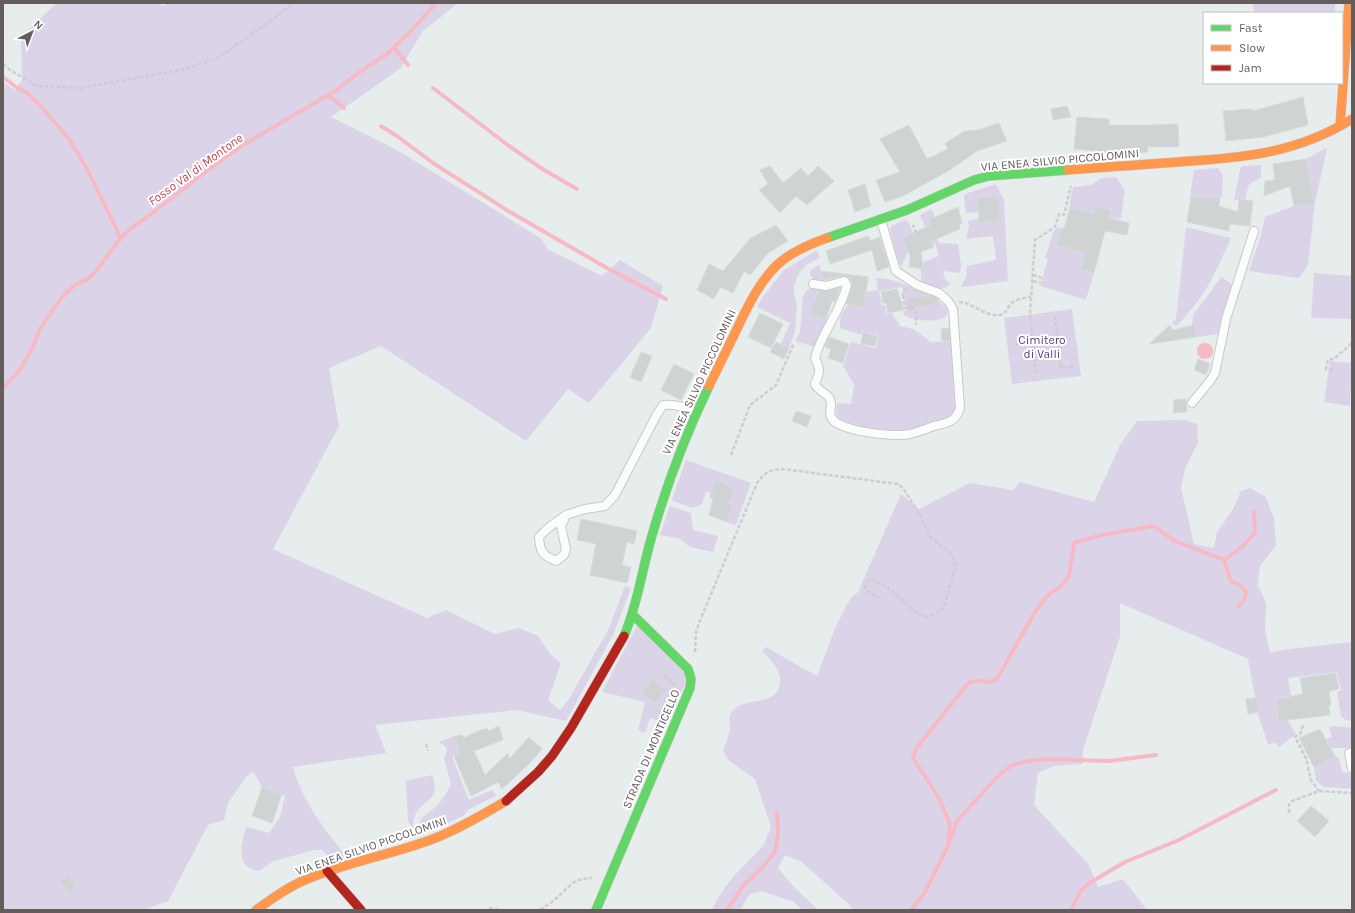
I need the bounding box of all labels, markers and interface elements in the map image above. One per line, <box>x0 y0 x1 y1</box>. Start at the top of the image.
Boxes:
north arrow <box>12 12 52 52</box>
legend <box>1203 12 1343 84</box>
text: N <box>31 17 46 32</box>
text: Fast <box>1239 21 1263 35</box>
text: Slow <box>1239 41 1265 55</box>
text: Jam <box>1239 61 1262 75</box>
water label: Fosso Val di Montone <box>145 130 245 209</box>
street label: VIA ENEA SILVIO PICCOLOMINI <box>980 146 1140 174</box>
street label: VIA ENEA SILVIO PICCOLOMINI <box>659 307 739 457</box>
park label: Cimitero di Valli <box>1018 333 1066 361</box>
street label: STRADA DI MONTICELLO <box>620 687 683 811</box>
street label: VIA ENEA SILVIO PICCOLOMINI <box>294 814 448 878</box>

